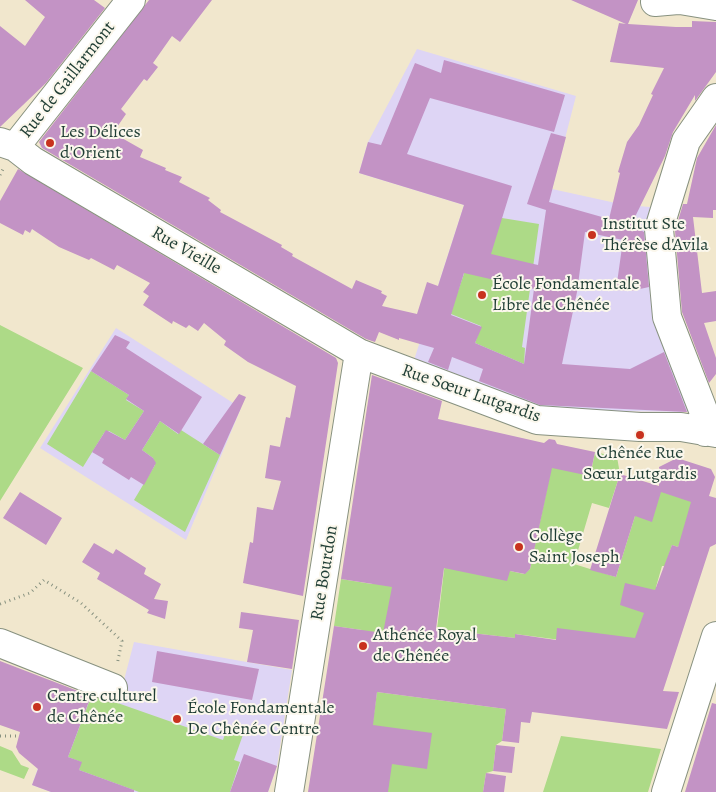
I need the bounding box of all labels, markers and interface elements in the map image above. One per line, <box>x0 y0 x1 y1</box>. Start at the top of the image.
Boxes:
street label: Rue de Gaillarmont <box>16 17 120 143</box>
place label: Les Délices d'Orient <box>60 122 141 164</box>
marker: Les Délices d'Orient <box>44 137 56 149</box>
place label: Institut Ste Thérèse d'Avila <box>602 214 709 256</box>
street label: Rue Vieille <box>147 222 225 280</box>
marker: Institut Ste Thérèse d'Avila <box>586 229 598 241</box>
place label: École Fondamentale Libre de Chênée <box>492 274 640 316</box>
marker: École Fondamentale Libre de Chênée <box>476 289 488 301</box>
street label: Rue Sœur Lutgardis <box>399 360 543 428</box>
marker: Chênée Rue Sœur Lutgardis <box>634 429 646 441</box>
place label: Chênée Rue Sœur Lutgardis <box>583 443 697 486</box>
street label: Rue Bourdon <box>307 524 343 622</box>
place label: Collège Saint Joseph <box>529 526 620 568</box>
marker: Collège Saint Joseph <box>513 541 525 553</box>
place label: Athénée Royal de Chênée <box>373 625 476 668</box>
marker: Athénée Royal de Chênée <box>357 640 369 652</box>
place label: Centre culturel de Chênée <box>47 686 157 729</box>
place label: École Fondamentale De Chênée Centre <box>187 698 335 741</box>
marker: Centre culturel de Chênée <box>31 701 43 713</box>
marker: École Fondamentale De Chênée Centre <box>171 713 183 725</box>

